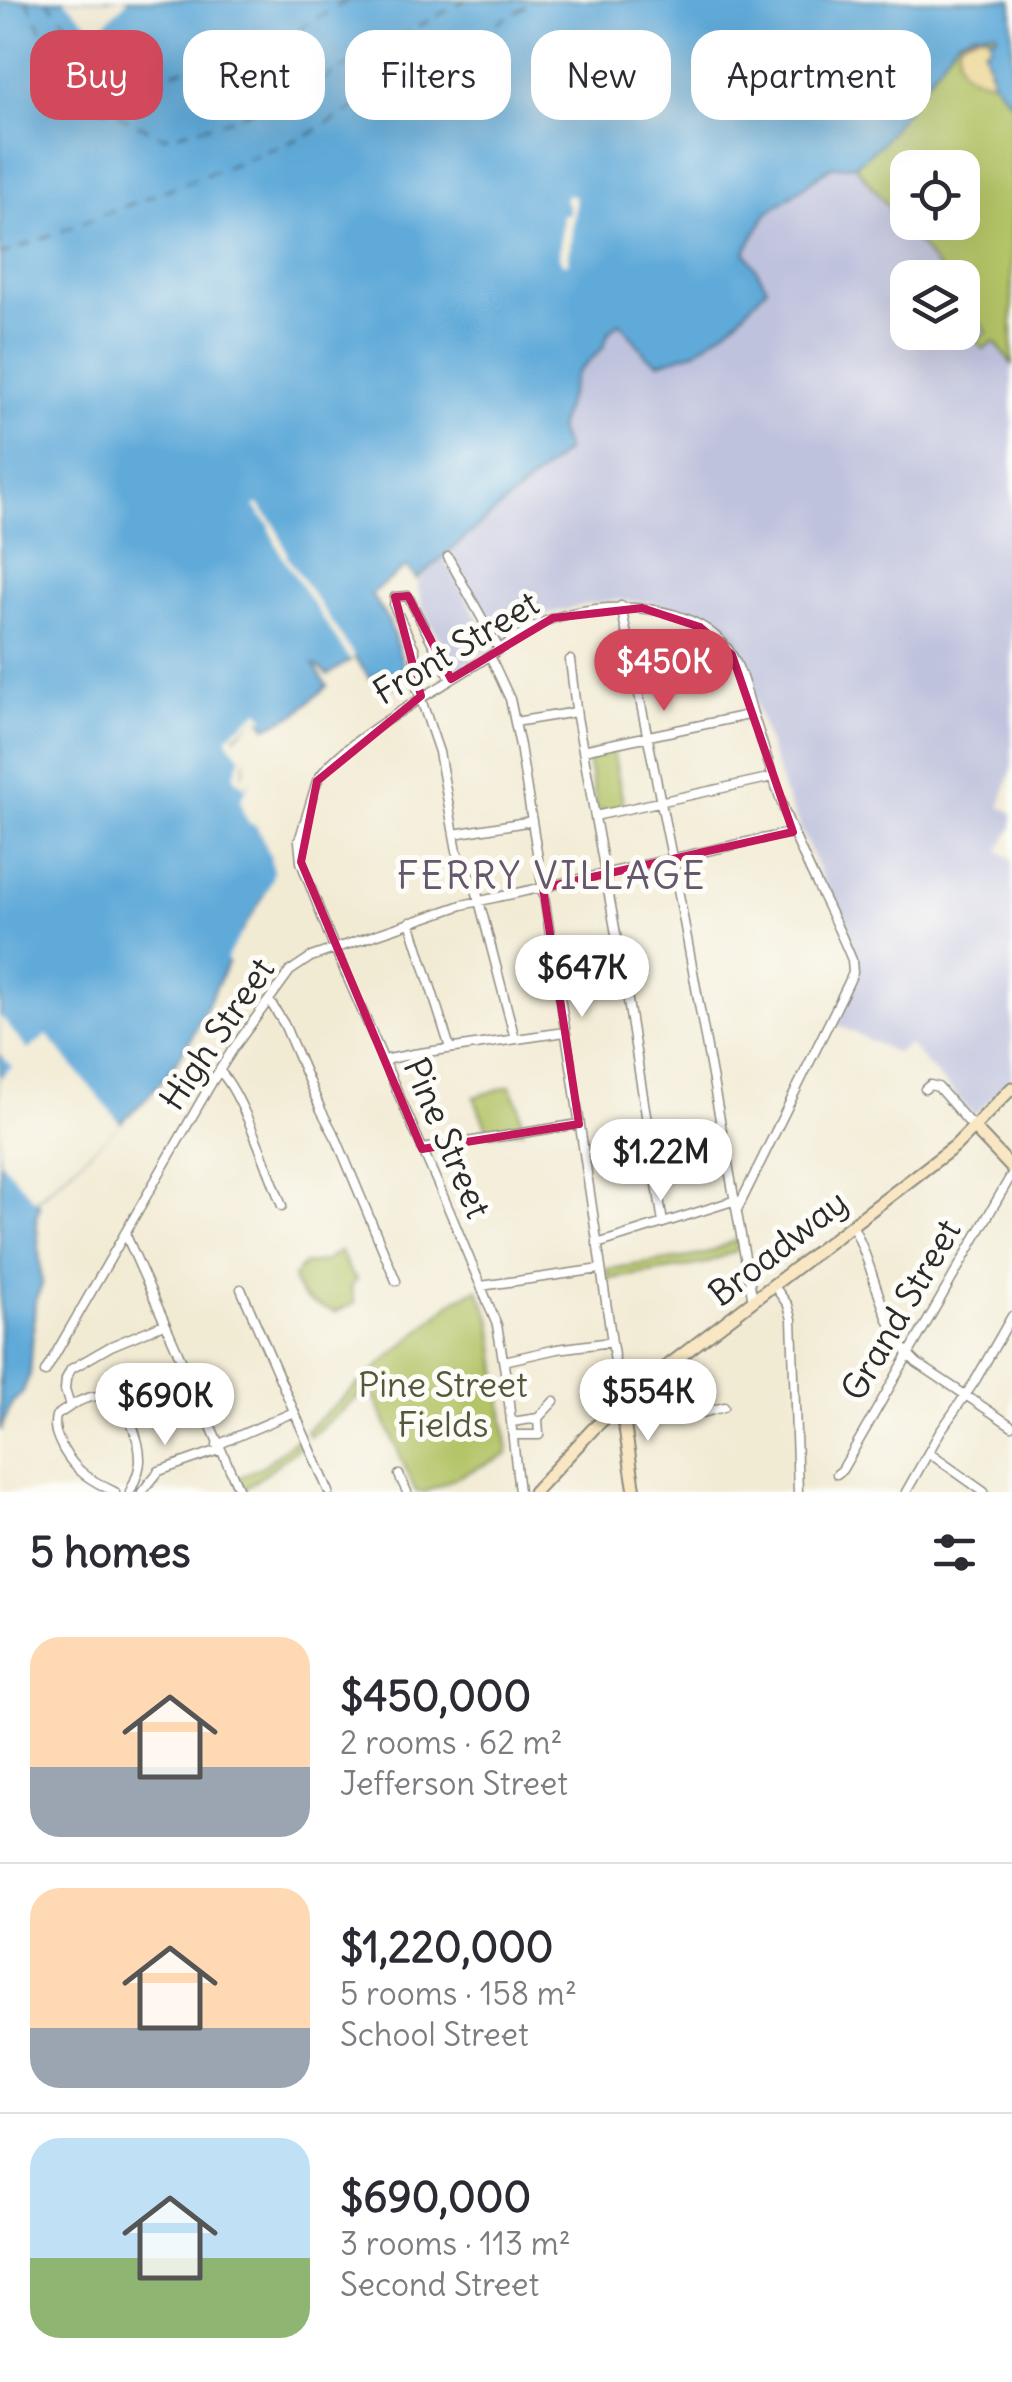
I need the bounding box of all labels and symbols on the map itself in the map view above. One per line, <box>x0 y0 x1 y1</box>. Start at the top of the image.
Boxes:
street label: Front Street <box>365 580 546 714</box>
pin: $450K <box>594 629 734 714</box>
district label: FERRY VILLAGE <box>397 852 707 899</box>
pin: $647K <box>512 935 652 1020</box>
street label: High Street <box>149 949 283 1118</box>
street label: Pine Street <box>395 1051 501 1225</box>
pin: $1.22M <box>580 1119 742 1204</box>
street label: Broadway <box>699 1179 856 1315</box>
street label: Grand Street <box>831 1211 970 1408</box>
pin: $554K <box>578 1359 718 1444</box>
park label: Pine Street Fields <box>358 1362 528 1446</box>
pin: $690K <box>95 1363 235 1448</box>

